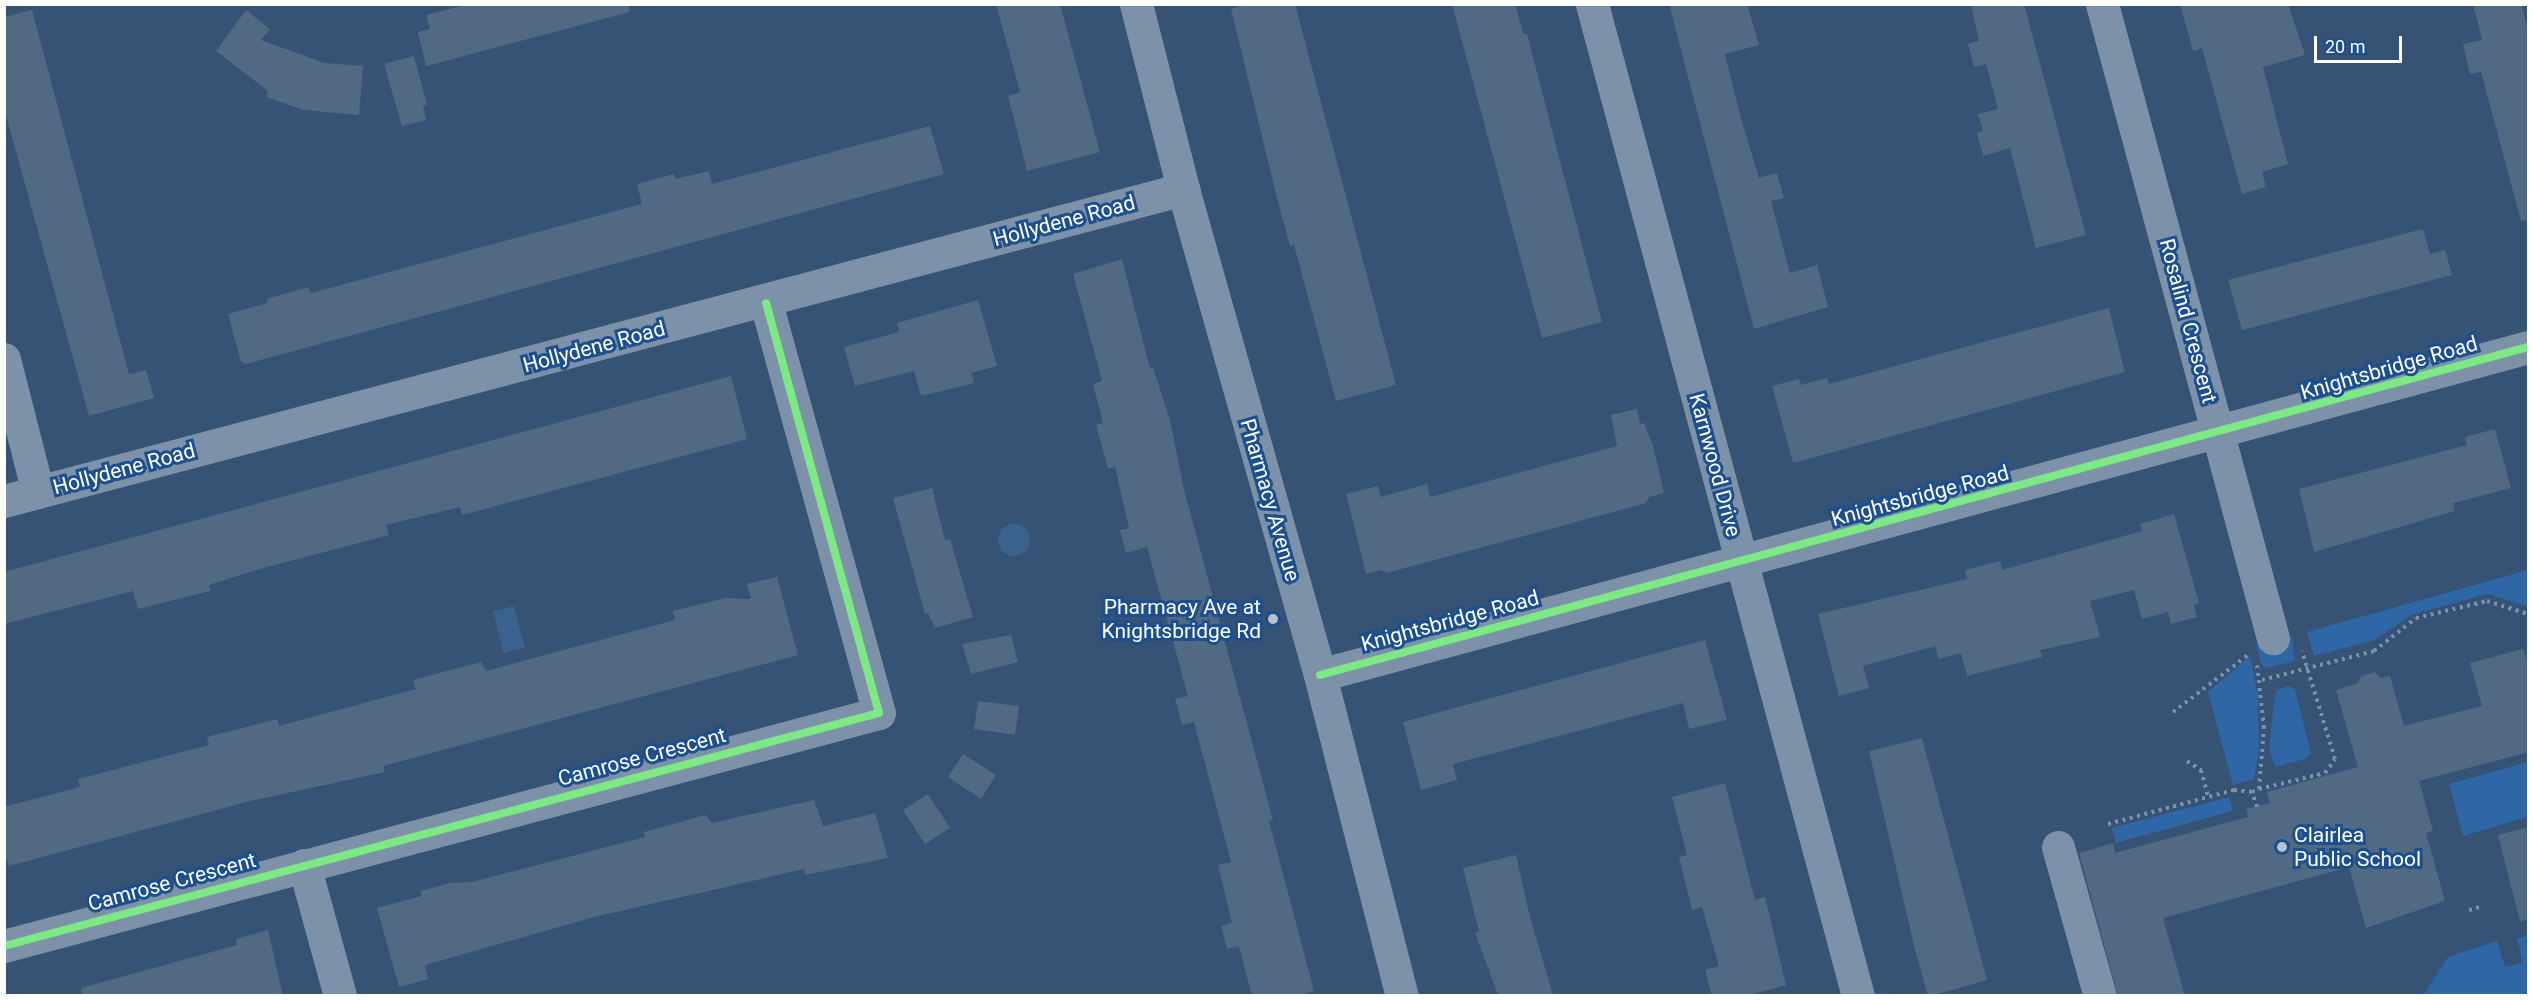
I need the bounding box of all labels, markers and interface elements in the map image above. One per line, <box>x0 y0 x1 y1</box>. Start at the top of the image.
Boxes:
scale bar <box>2317 24 2406 62</box>
text: 20 m <box>2325 36 2365 57</box>
street label: Hollydene Road <box>990 190 1138 252</box>
street label: Rosalind Crescent <box>2154 236 2222 406</box>
street label: Hollydene Road <box>520 316 668 378</box>
street label: Knightsbridge Road <box>2298 331 2480 405</box>
street label: Karnwood Drive <box>1684 391 1746 539</box>
street label: Pharmacy Avenue <box>1235 416 1305 584</box>
street label: Hollydene Road <box>50 438 198 500</box>
street label: Knightsbridge Road <box>1828 460 2012 532</box>
street label: Knightsbridge Road <box>1358 585 1542 657</box>
place label: Pharmacy Ave at Knightsbridge Rd <box>1102 594 1261 644</box>
marker: Pharmacy Ave at Knightsbridge Rd <box>1266 612 1280 626</box>
street label: Camrose Crescent <box>555 722 729 792</box>
place label: Clairlea Public School <box>2294 822 2421 872</box>
marker: Clairlea Public School <box>2275 840 2289 854</box>
street label: Camrose Crescent <box>85 847 259 917</box>

